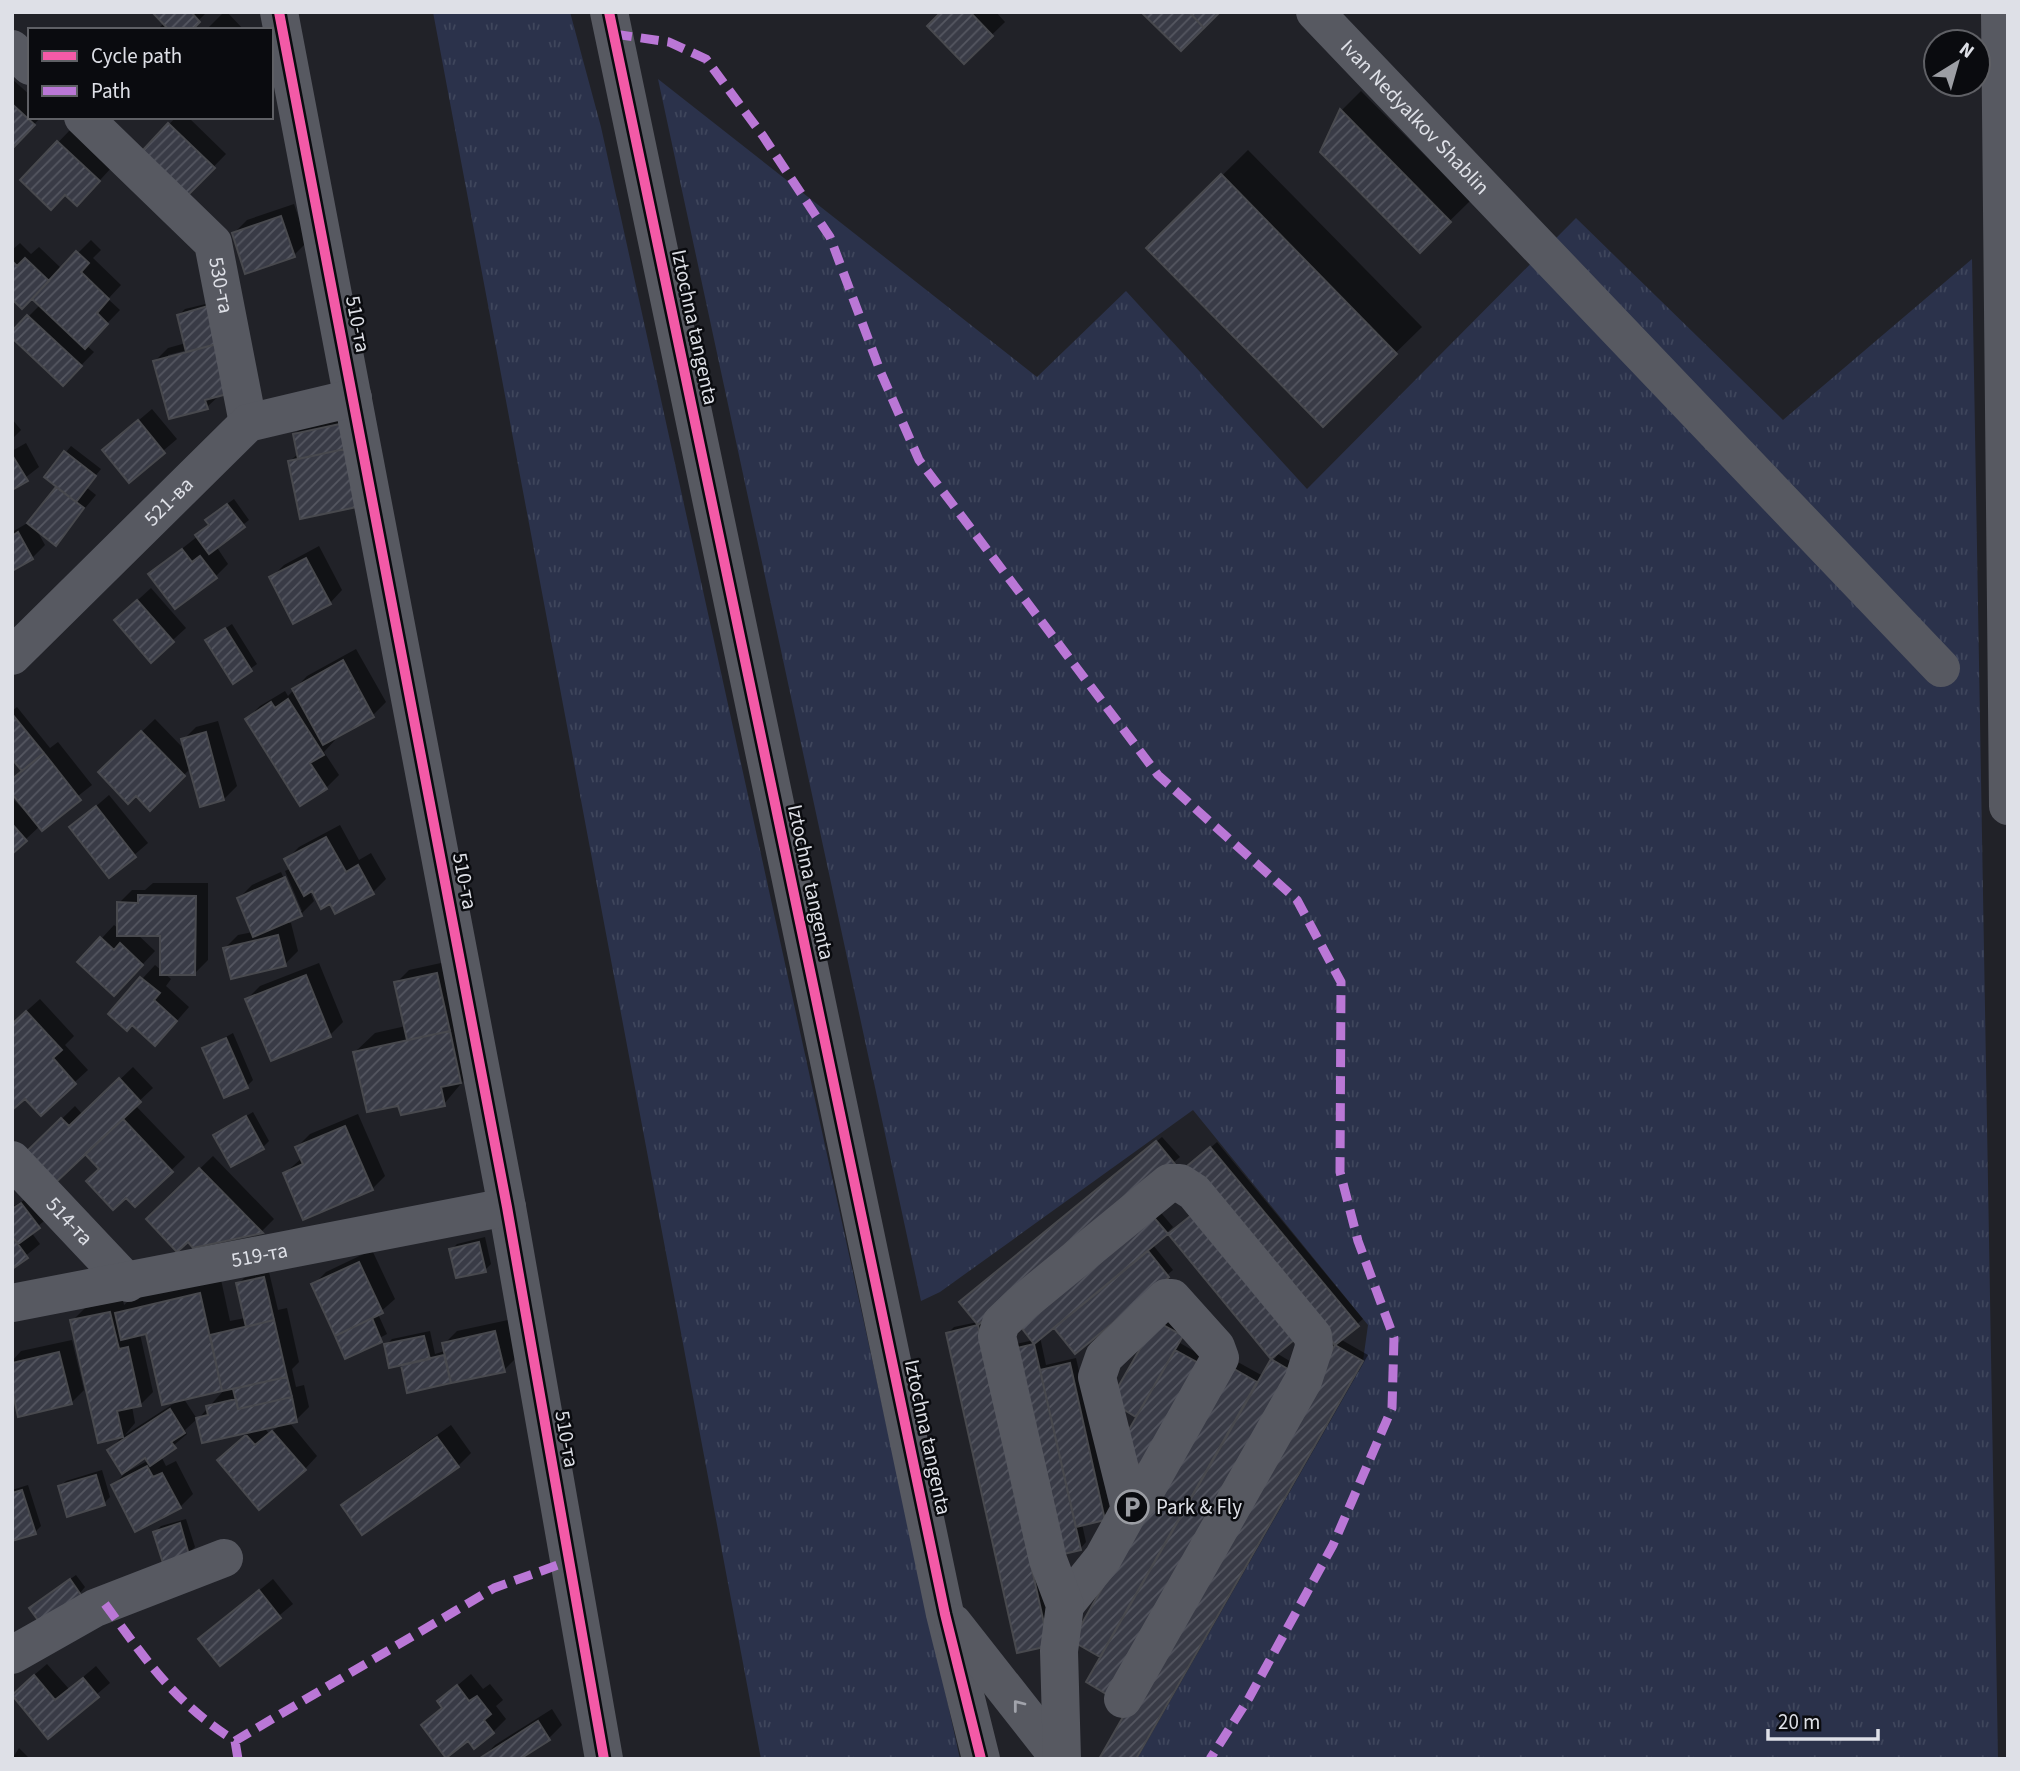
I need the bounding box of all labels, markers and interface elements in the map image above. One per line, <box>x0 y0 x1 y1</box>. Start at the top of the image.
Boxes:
legend <box>28 28 273 119</box>
north arrow <box>1922 28 1992 98</box>
street label: Ivan Nedyalkov Shablin <box>1334 33 1497 201</box>
text: N <box>1953 36 1980 65</box>
text: Cycle path <box>91 41 182 71</box>
text: Path <box>91 76 131 106</box>
street label: Iztochna tangenta <box>664 247 726 407</box>
street label: 530-та <box>201 254 241 316</box>
street label: 510-та <box>338 293 378 355</box>
street label: 521-ва <box>137 470 200 533</box>
street label: Iztochna tangenta <box>780 802 842 962</box>
street label: 510-та <box>445 850 485 912</box>
street label: 514-та <box>39 1190 100 1252</box>
street label: 519-та <box>229 1235 290 1275</box>
street label: Iztochna tangenta <box>897 1357 959 1517</box>
street label: 510-та <box>547 1408 587 1470</box>
parking icon: Park & Fly <box>1113 1488 1151 1526</box>
place label: Park & Fly <box>1156 1492 1242 1522</box>
scale bar <box>1768 1698 1878 1742</box>
one-way arrow <box>1013 1701 1026 1713</box>
text: 20 m <box>1778 1707 1820 1737</box>

